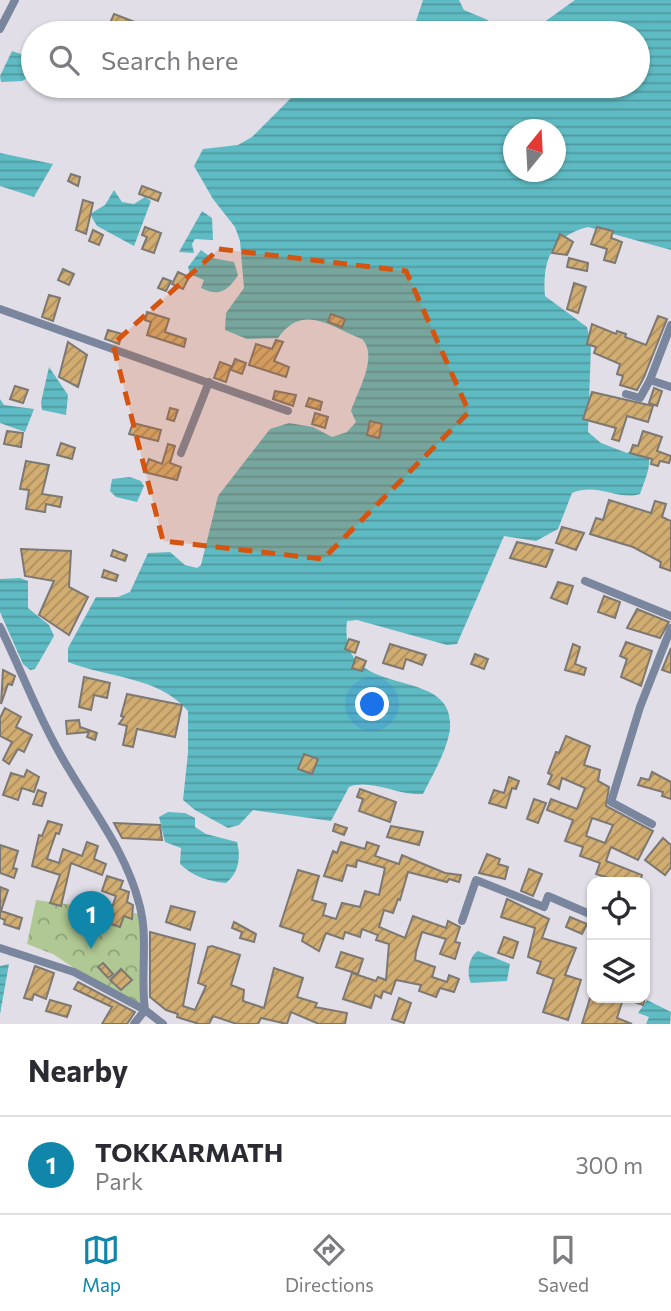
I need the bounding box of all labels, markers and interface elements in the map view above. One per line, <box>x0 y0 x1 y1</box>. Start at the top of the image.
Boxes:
search box <box>21 21 650 98</box>
icon: search <box>45 41 83 79</box>
text: Search here <box>101 44 239 75</box>
north arrow <box>503 119 566 182</box>
your location <box>355 687 389 721</box>
map controls <box>587 877 650 1003</box>
button: locate <box>587 877 650 940</box>
pin: 1 <box>68 891 114 949</box>
button: layers <box>587 940 650 1003</box>
text: Nearby <box>28 1051 128 1088</box>
text: TOKKARMATH <box>95 1136 283 1167</box>
text: 1 <box>46 1151 56 1179</box>
text: 300 m <box>575 1151 643 1179</box>
text: Park <box>95 1167 143 1195</box>
tab: Map <box>82 1231 121 1296</box>
tab: Directions <box>285 1231 374 1296</box>
tab: Saved <box>538 1231 589 1296</box>

